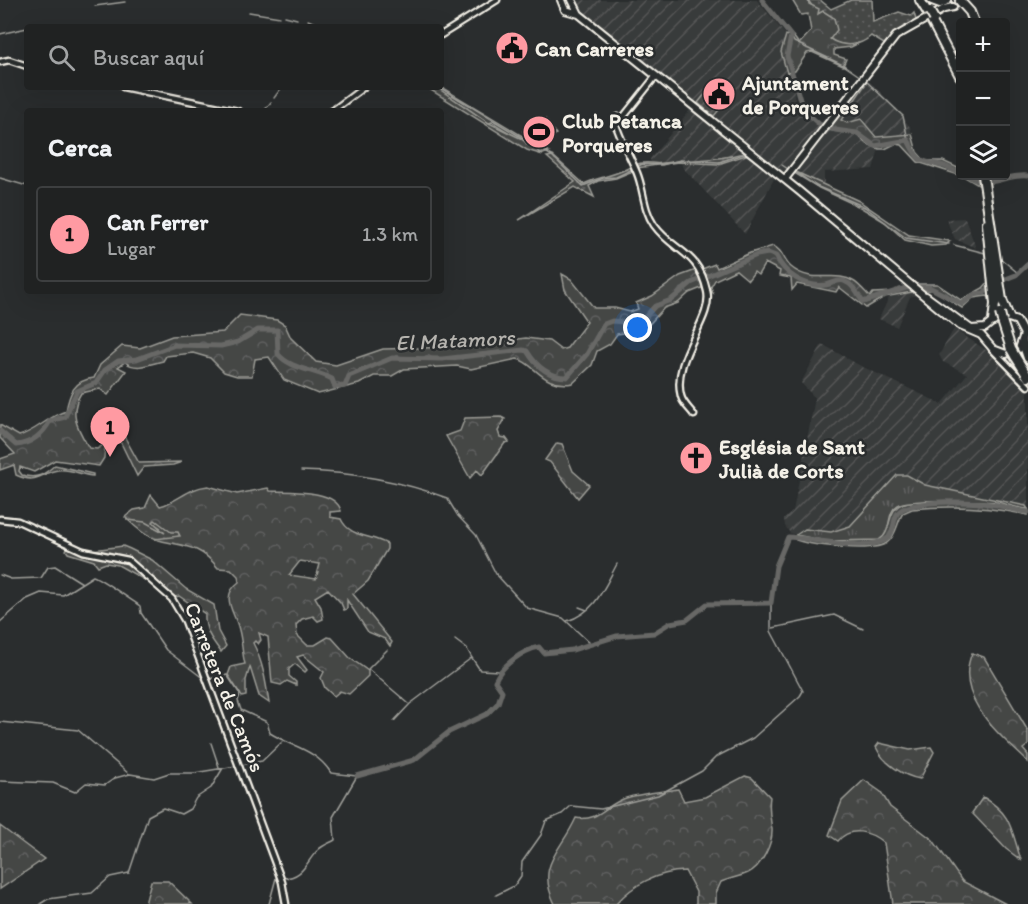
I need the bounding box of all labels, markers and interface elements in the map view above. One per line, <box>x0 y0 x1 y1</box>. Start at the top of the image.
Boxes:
map controls <box>956 18 1010 180</box>
button: + <box>956 18 1010 72</box>
search box <box>24 24 444 90</box>
public building icon: Can Carreres <box>494 30 530 66</box>
place label: Can Carreres <box>535 36 654 61</box>
icon: search <box>45 41 78 74</box>
text: Buscar aquí <box>93 44 204 71</box>
place label: Ajuntament de Porqueres <box>741 70 859 120</box>
button: − <box>956 72 1010 126</box>
public building icon: Ajuntament de Porqueres <box>701 76 737 112</box>
place label: Club Petanca Porqueres <box>562 108 683 158</box>
sports icon: Club Petanca Porqueres <box>521 114 557 150</box>
button: layers <box>956 126 1010 180</box>
text: Cerca <box>48 131 112 163</box>
text: Can Ferrer <box>107 209 208 236</box>
text: 1 <box>65 222 74 246</box>
text: 1.3 km <box>362 222 418 246</box>
text: Lugar <box>107 236 156 260</box>
your location <box>623 313 652 342</box>
water label: El Matamors <box>395 323 517 357</box>
pin: 1 <box>90 408 130 457</box>
place label: Església de Sant Julià de Corts <box>718 434 865 483</box>
church icon: Església de Sant Julià de Corts <box>678 440 714 476</box>
street label: Carretera de Camós <box>180 598 270 776</box>

